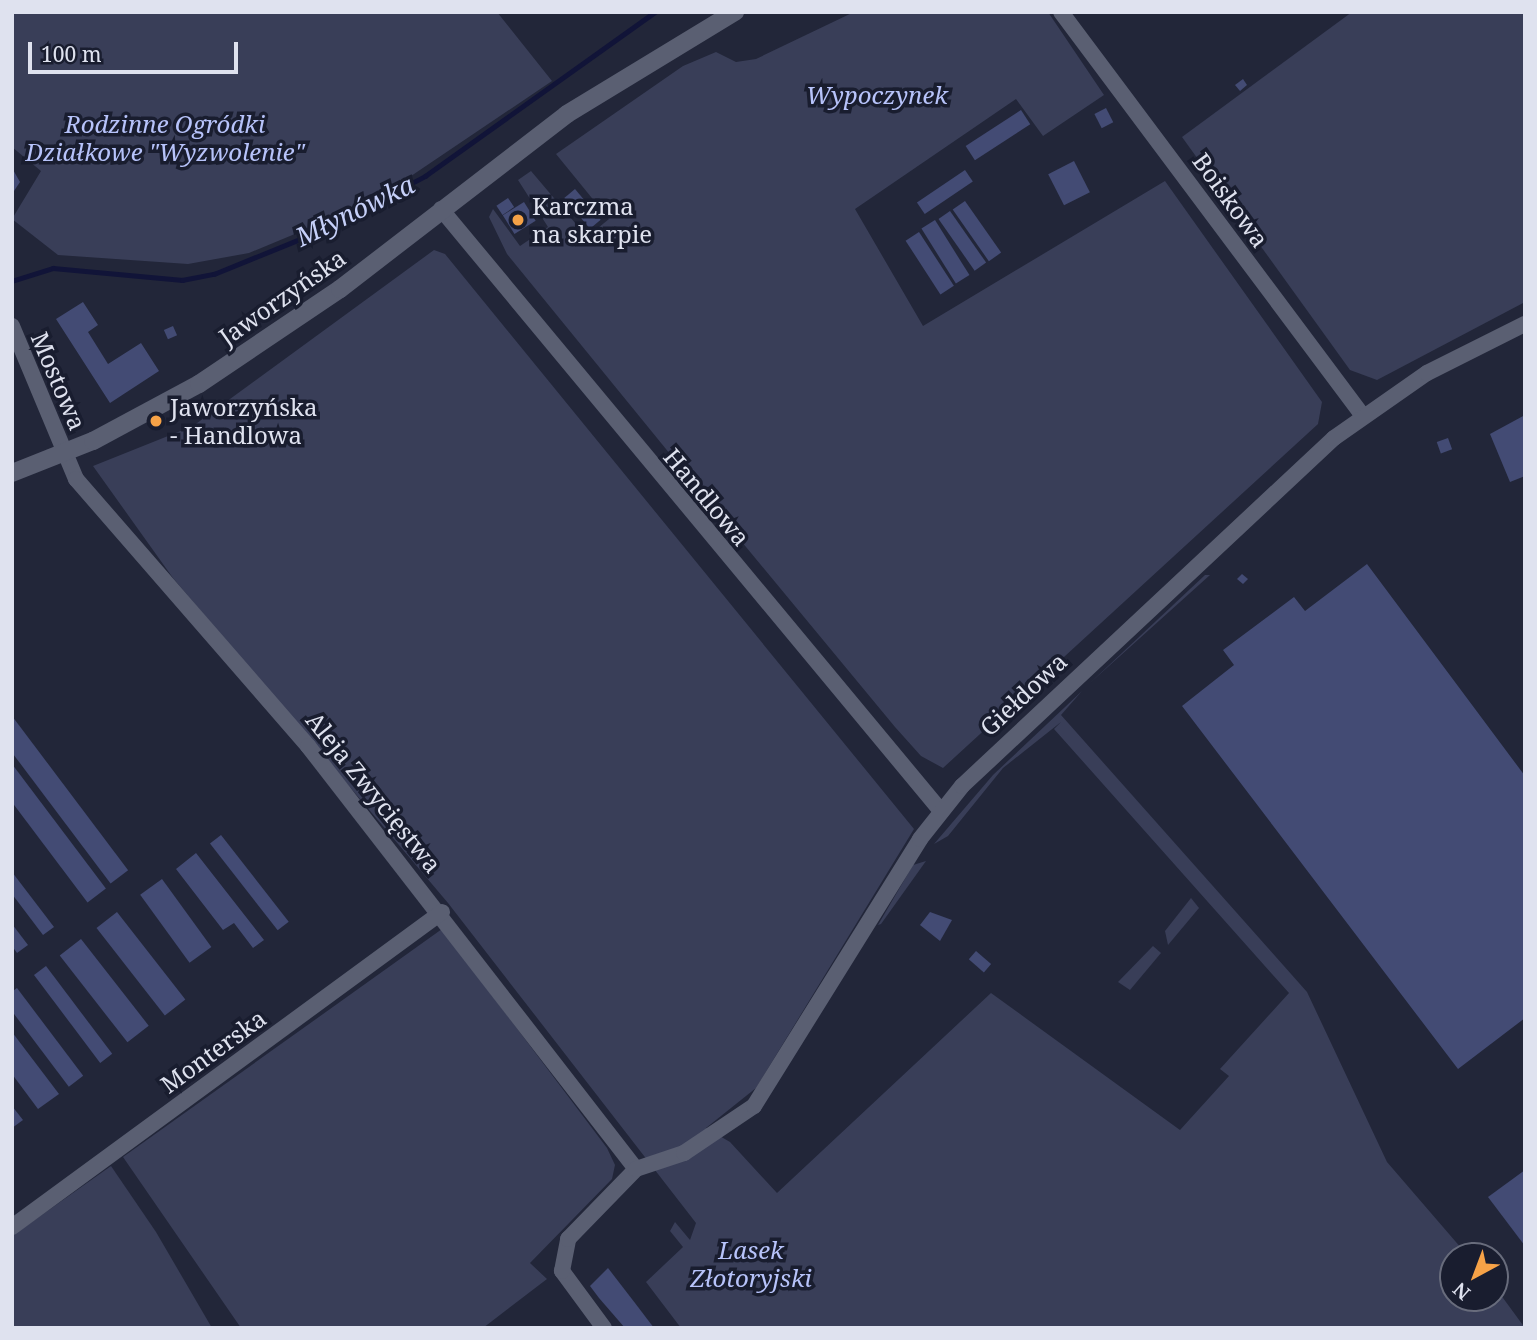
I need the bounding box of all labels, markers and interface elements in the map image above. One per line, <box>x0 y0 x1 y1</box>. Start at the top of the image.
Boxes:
scale bar <box>32 28 242 72</box>
text: 100 m <box>41 40 102 68</box>
park label: Wypoczynek <box>806 81 948 109</box>
park label: Rodzinne Ogródki Działkowe "Wyzwolenie" <box>26 110 304 166</box>
street label: Boiskowa <box>1187 147 1275 253</box>
water label: Młynówka <box>291 169 419 253</box>
place label: Karczma na skarpie <box>532 192 652 248</box>
marker: Karczma na skarpie <box>510 212 526 228</box>
street label: Jaworzyńska <box>213 243 351 351</box>
street label: Mostowa <box>25 328 93 434</box>
place label: Jaworzyńska - Handlowa <box>170 393 318 449</box>
marker: Jaworzyńska - Handlowa <box>148 413 164 429</box>
street label: Handlowa <box>658 442 756 552</box>
street label: Giełdowa <box>974 647 1072 741</box>
street label: Aleja Zwycięstwa <box>300 706 448 878</box>
street label: Monterska <box>155 1003 271 1099</box>
park label: Lasek Złotoryjski <box>690 1236 812 1292</box>
north arrow <box>1439 1242 1509 1312</box>
text: N <box>1447 1277 1476 1306</box>

